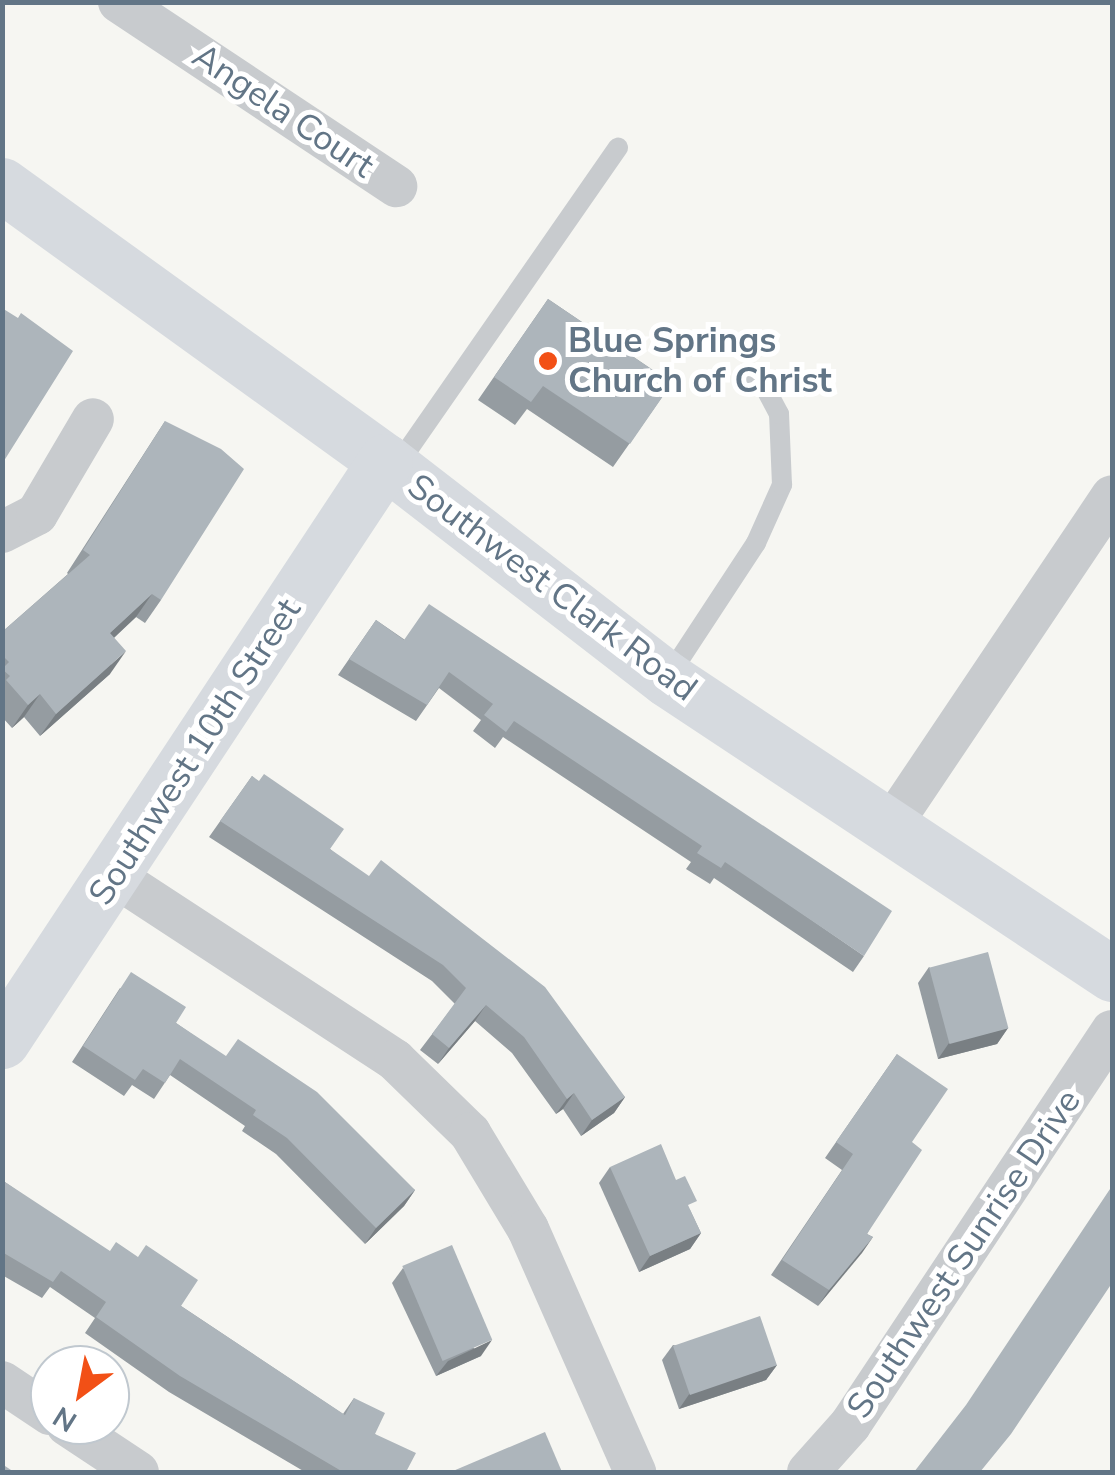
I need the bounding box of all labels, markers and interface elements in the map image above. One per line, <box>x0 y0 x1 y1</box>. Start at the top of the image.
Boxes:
street label: Angela Court <box>184 35 382 187</box>
place label: Blue Springs Church of Christ <box>568 320 832 402</box>
marker: Blue Springs Church of Christ <box>537 350 559 372</box>
street label: Southwest Clark Road <box>399 466 705 710</box>
street label: Southwest 10th Street <box>80 591 310 913</box>
street label: Southwest Sunrise Drive <box>838 1082 1090 1426</box>
north arrow <box>30 1345 130 1445</box>
text: N <box>46 1397 84 1440</box>

